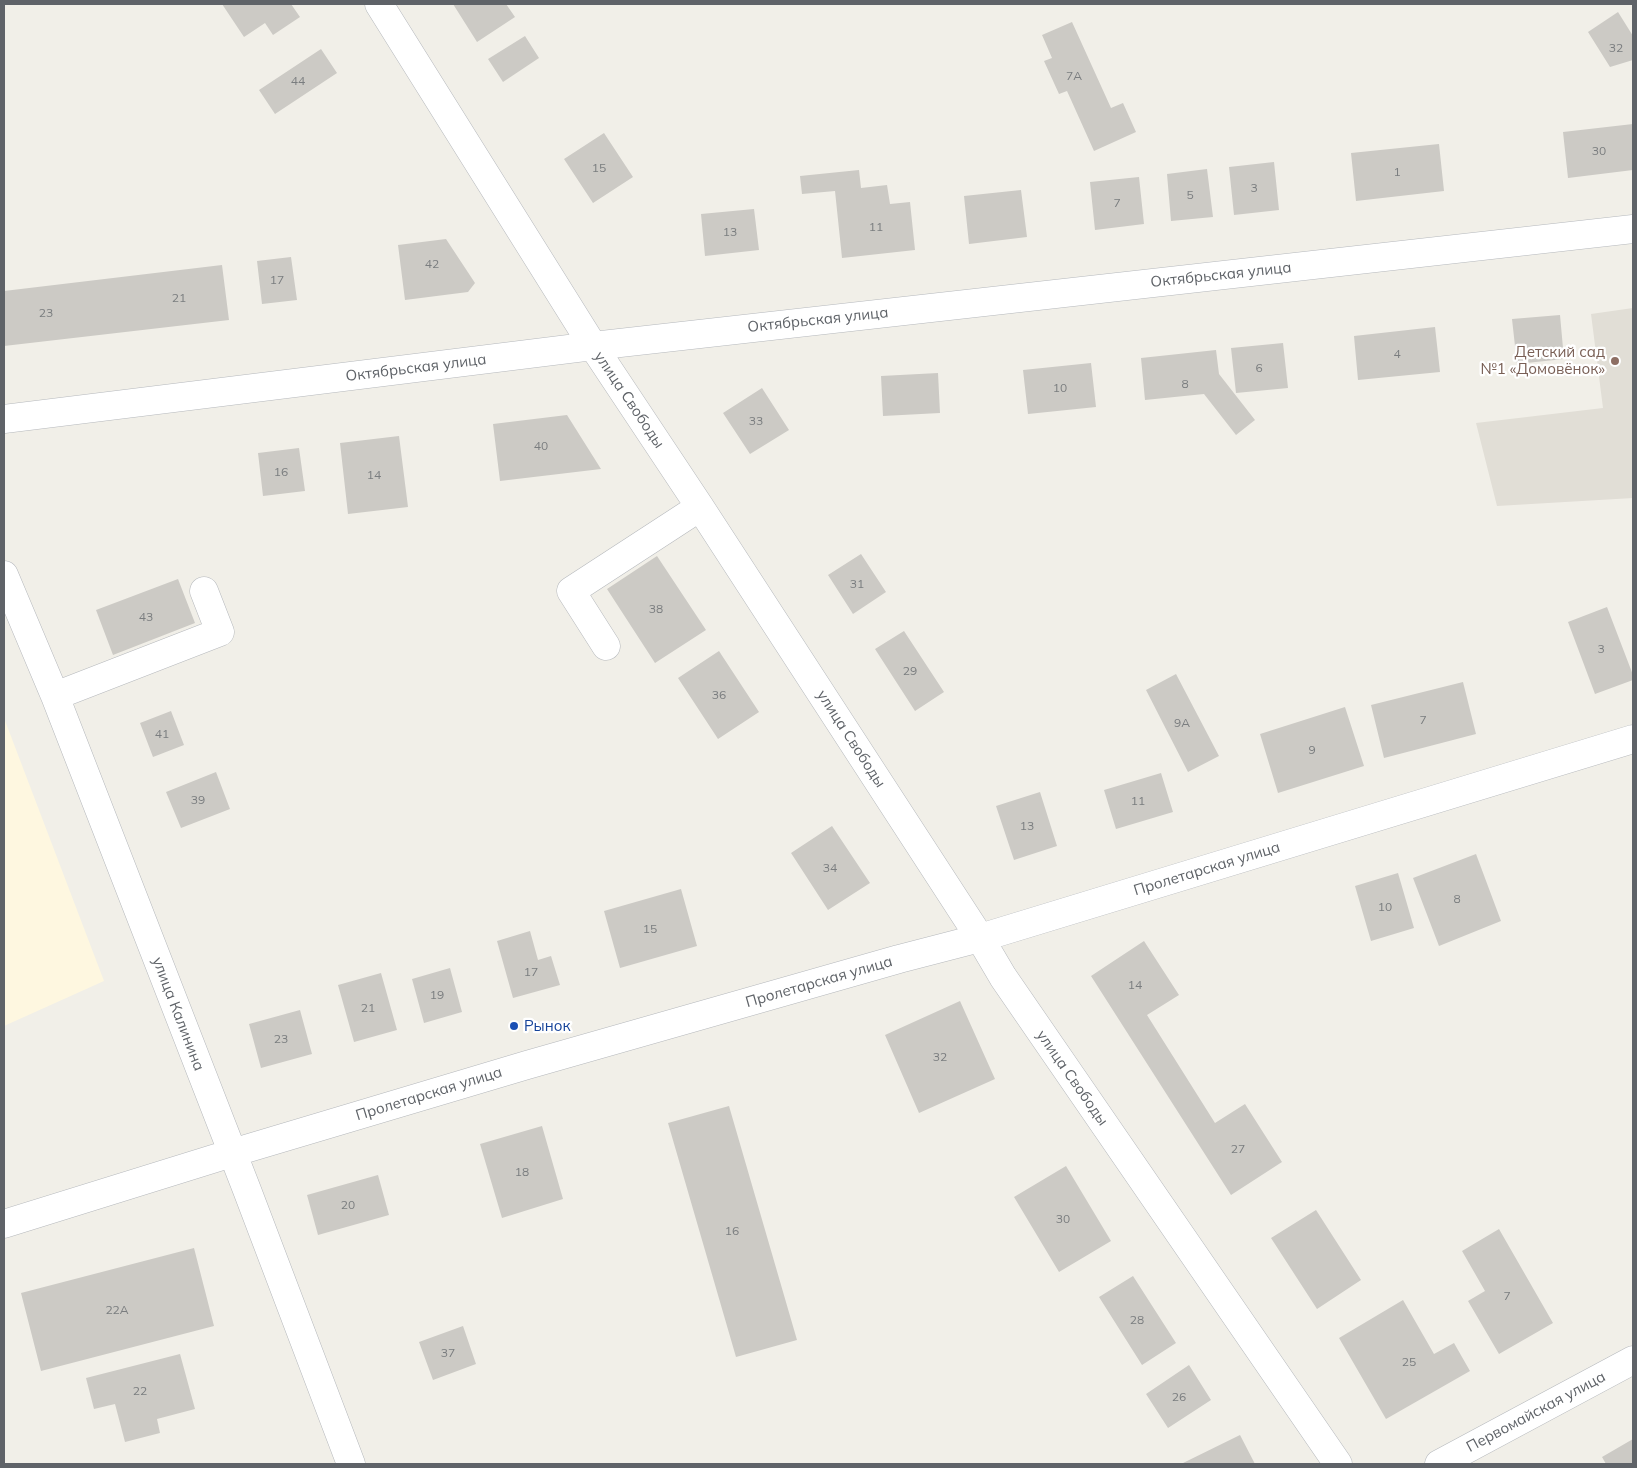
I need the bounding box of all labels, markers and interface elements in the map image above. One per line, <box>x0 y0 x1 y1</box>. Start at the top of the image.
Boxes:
house number: 32 <box>1609 41 1623 55</box>
house number: 7А <box>1066 69 1082 83</box>
house number: 44 <box>291 74 305 88</box>
house number: 30 <box>1592 144 1606 158</box>
house number: 15 <box>592 161 606 175</box>
house number: 1 <box>1393 165 1401 179</box>
house number: 3 <box>1250 181 1258 195</box>
house number: 5 <box>1186 188 1194 202</box>
house number: 7 <box>1113 196 1121 210</box>
house number: 11 <box>869 220 883 234</box>
house number: 13 <box>723 225 737 239</box>
house number: 42 <box>425 257 439 271</box>
street label: Октябрьская улица <box>1150 259 1292 291</box>
house number: 17 <box>270 273 284 287</box>
house number: 21 <box>172 291 186 305</box>
street label: Октябрьская улица <box>747 304 889 336</box>
house number: 23 <box>39 306 53 320</box>
place label: Детский сад №1 «Домовёнок» <box>1480 343 1605 378</box>
house number: 4 <box>1393 347 1401 361</box>
street label: улица Свободы <box>590 348 668 452</box>
street label: Октябрьская улица <box>345 350 487 386</box>
marker: Детский сад №1 «Домовёнок» <box>1609 355 1621 367</box>
house number: 6 <box>1255 361 1263 375</box>
house number: 8 <box>1181 377 1189 391</box>
house number: 10 <box>1053 381 1067 395</box>
house number: 33 <box>749 414 763 428</box>
house number: 40 <box>534 439 548 453</box>
house number: 16 <box>274 465 288 479</box>
house number: 14 <box>367 468 381 482</box>
house number: 31 <box>850 577 864 591</box>
house number: 38 <box>649 602 663 616</box>
house number: 43 <box>139 610 153 624</box>
house number: 3 <box>1597 642 1605 656</box>
house number: 29 <box>903 664 917 678</box>
street label: улица Свободы <box>813 687 889 791</box>
house number: 36 <box>712 688 726 702</box>
house number: 7 <box>1419 713 1427 727</box>
house number: 9А <box>1174 716 1190 730</box>
house number: 41 <box>155 727 169 741</box>
house number: 9 <box>1308 743 1316 757</box>
house number: 39 <box>191 793 205 807</box>
house number: 11 <box>1131 794 1145 808</box>
house number: 13 <box>1020 819 1034 833</box>
street label: Пролетарская улица <box>1132 838 1282 900</box>
house number: 34 <box>823 861 837 875</box>
house number: 8 <box>1453 892 1461 906</box>
house number: 10 <box>1378 900 1392 914</box>
house number: 15 <box>643 922 657 936</box>
street label: Пролетарская улица <box>743 952 895 1012</box>
street label: улица Калинина <box>148 955 208 1073</box>
house number: 17 <box>524 965 538 979</box>
house number: 14 <box>1128 978 1142 992</box>
house number: 19 <box>430 988 444 1002</box>
house number: 21 <box>361 1001 375 1015</box>
place label: Рынок <box>524 1017 571 1035</box>
marker: Рынок <box>508 1020 520 1032</box>
street label: улица Свободы <box>1032 1027 1112 1129</box>
house number: 23 <box>274 1032 288 1046</box>
house number: 32 <box>933 1050 947 1064</box>
street label: Пролетарская улица <box>354 1063 504 1125</box>
house number: 27 <box>1231 1142 1245 1156</box>
house number: 18 <box>515 1165 529 1179</box>
house number: 20 <box>341 1198 355 1212</box>
house number: 30 <box>1056 1212 1070 1226</box>
house number: 16 <box>725 1224 739 1238</box>
house number: 7 <box>1503 1289 1511 1303</box>
house number: 22А <box>105 1303 129 1317</box>
house number: 28 <box>1130 1313 1144 1327</box>
house number: 37 <box>441 1346 455 1360</box>
house number: 25 <box>1402 1355 1416 1369</box>
street label: Первомайская улица <box>1463 1368 1609 1456</box>
house number: 22 <box>133 1384 147 1398</box>
house number: 26 <box>1172 1390 1186 1404</box>

